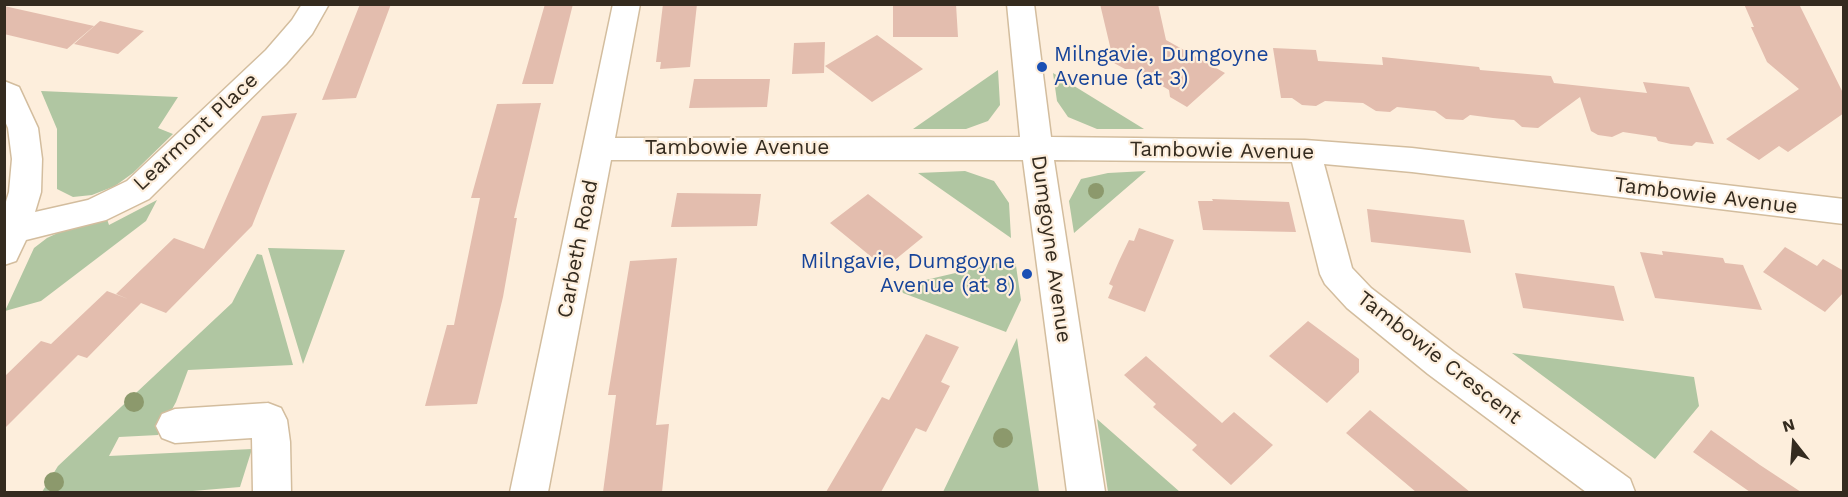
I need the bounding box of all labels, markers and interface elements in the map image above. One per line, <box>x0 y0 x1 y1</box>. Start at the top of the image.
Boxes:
place label: Milngavie, Dumgoyne Avenue (at 3) <box>1054 42 1269 92</box>
marker: Milngavie, Dumgoyne Avenue (at 3) <box>1035 60 1049 74</box>
street label: Learmont Place <box>128 68 264 196</box>
street label: Tambowie Avenue <box>645 135 829 161</box>
street label: Tambowie Avenue <box>1129 137 1315 165</box>
street label: Dumgoyne Avenue <box>1025 154 1077 344</box>
street label: Tambowie Avenue <box>1613 172 1799 220</box>
street label: Carbeth Road <box>552 178 604 320</box>
place label: Milngavie, Dumgoyne Avenue (at 8) <box>800 249 1015 299</box>
marker: Milngavie, Dumgoyne Avenue (at 8) <box>1020 267 1034 281</box>
street label: Tambowie Crescent <box>1352 286 1526 430</box>
north arrow <box>1764 413 1824 473</box>
text: N <box>1780 414 1797 436</box>

